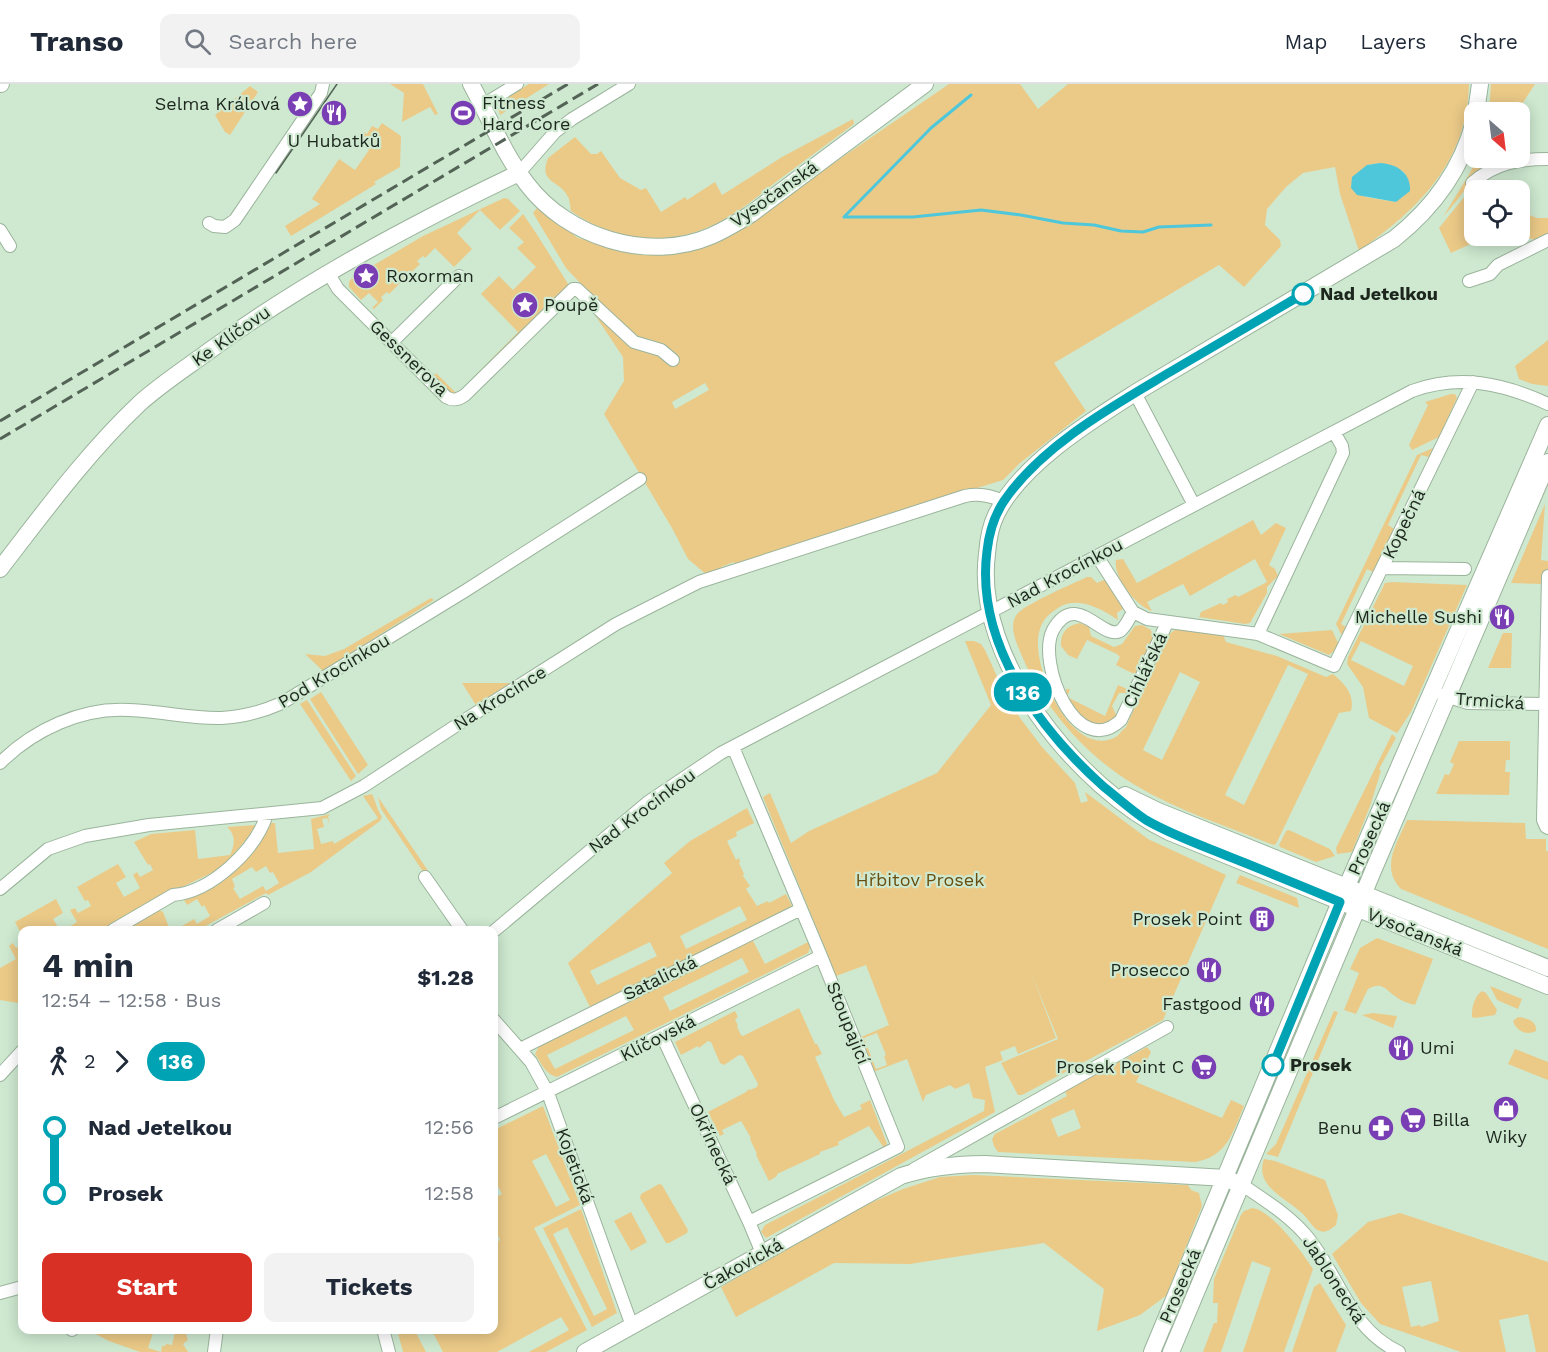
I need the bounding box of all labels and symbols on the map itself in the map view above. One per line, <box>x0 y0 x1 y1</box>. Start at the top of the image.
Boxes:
place icon: Selma Králová <box>285 89 315 119</box>
place label: Fitness Hard Core <box>482 92 570 134</box>
place label: Selma Králová <box>155 93 280 114</box>
restaurant icon: U Hubatků <box>319 98 349 128</box>
sports icon: Fitness Hard Core <box>448 98 478 128</box>
north arrow <box>1464 102 1530 168</box>
place label: U Hubatků <box>287 130 381 151</box>
street label: Vysočanská <box>726 156 821 231</box>
place icon: Roxorman <box>351 261 381 291</box>
place label: Roxorman <box>386 265 474 286</box>
marker: Nad Jetelkou <box>1292 283 1314 305</box>
place label: Nad Jetelkou <box>1320 283 1438 304</box>
place icon: Poupě <box>510 290 540 320</box>
place label: Poupě <box>544 294 598 315</box>
street label: Ke Klíčovu <box>187 301 274 370</box>
street label: Gessnerova <box>366 315 453 400</box>
street label: Kopečná <box>1378 486 1429 562</box>
street label: Nad Krocínkou <box>1003 533 1126 612</box>
restaurant icon: Michelle Sushi <box>1487 602 1517 632</box>
place label: Michelle Sushi <box>1355 606 1482 627</box>
street label: Pod Krocínkou <box>274 629 393 712</box>
street label: Cihlářská <box>1118 629 1171 711</box>
street label: Na Krocínce <box>450 661 550 734</box>
line badge: 136 <box>988 672 1058 712</box>
street label: Trmická <box>1455 688 1525 713</box>
street label: Nad Krocínkou <box>584 764 699 858</box>
street label: Prosecká <box>1343 797 1394 878</box>
park label: Hřbitov Prosek <box>856 869 984 890</box>
street label: Vysočanská <box>1364 903 1466 960</box>
building icon: Prosek Point <box>1247 904 1277 934</box>
place label: Prosek Point <box>1132 908 1242 929</box>
street label: Satalická <box>619 951 700 1004</box>
restaurant icon: Prosecco <box>1194 955 1224 985</box>
place label: Prosecco <box>1110 959 1190 980</box>
street label: Stoupající <box>822 979 875 1067</box>
restaurant icon: Fastgood <box>1247 989 1277 1019</box>
place label: Fastgood <box>1162 993 1242 1014</box>
street label: Klíčovská <box>617 1010 699 1065</box>
restaurant icon: Umi <box>1386 1033 1416 1063</box>
place label: Umi <box>1420 1037 1455 1058</box>
supermarket icon: Prosek Point C <box>1189 1052 1219 1082</box>
marker: Prosek <box>1262 1054 1284 1076</box>
place label: Prosek <box>1290 1054 1352 1075</box>
place label: Prosek Point C <box>1056 1056 1184 1077</box>
shop icon: Wiky <box>1491 1094 1521 1124</box>
street label: Okřínecká <box>685 1100 741 1188</box>
supermarket icon: Billa <box>1398 1105 1428 1135</box>
place label: Billa <box>1432 1109 1470 1130</box>
pharmacy icon: Benu <box>1366 1113 1396 1143</box>
place label: Benu <box>1318 1117 1362 1138</box>
street label: Kojetická <box>552 1125 599 1207</box>
place label: Wiky <box>1485 1126 1527 1147</box>
street label: Jablonecká <box>1299 1232 1370 1327</box>
street label: Čakovická <box>699 1233 786 1294</box>
street label: Prosecká <box>1154 1245 1205 1326</box>

